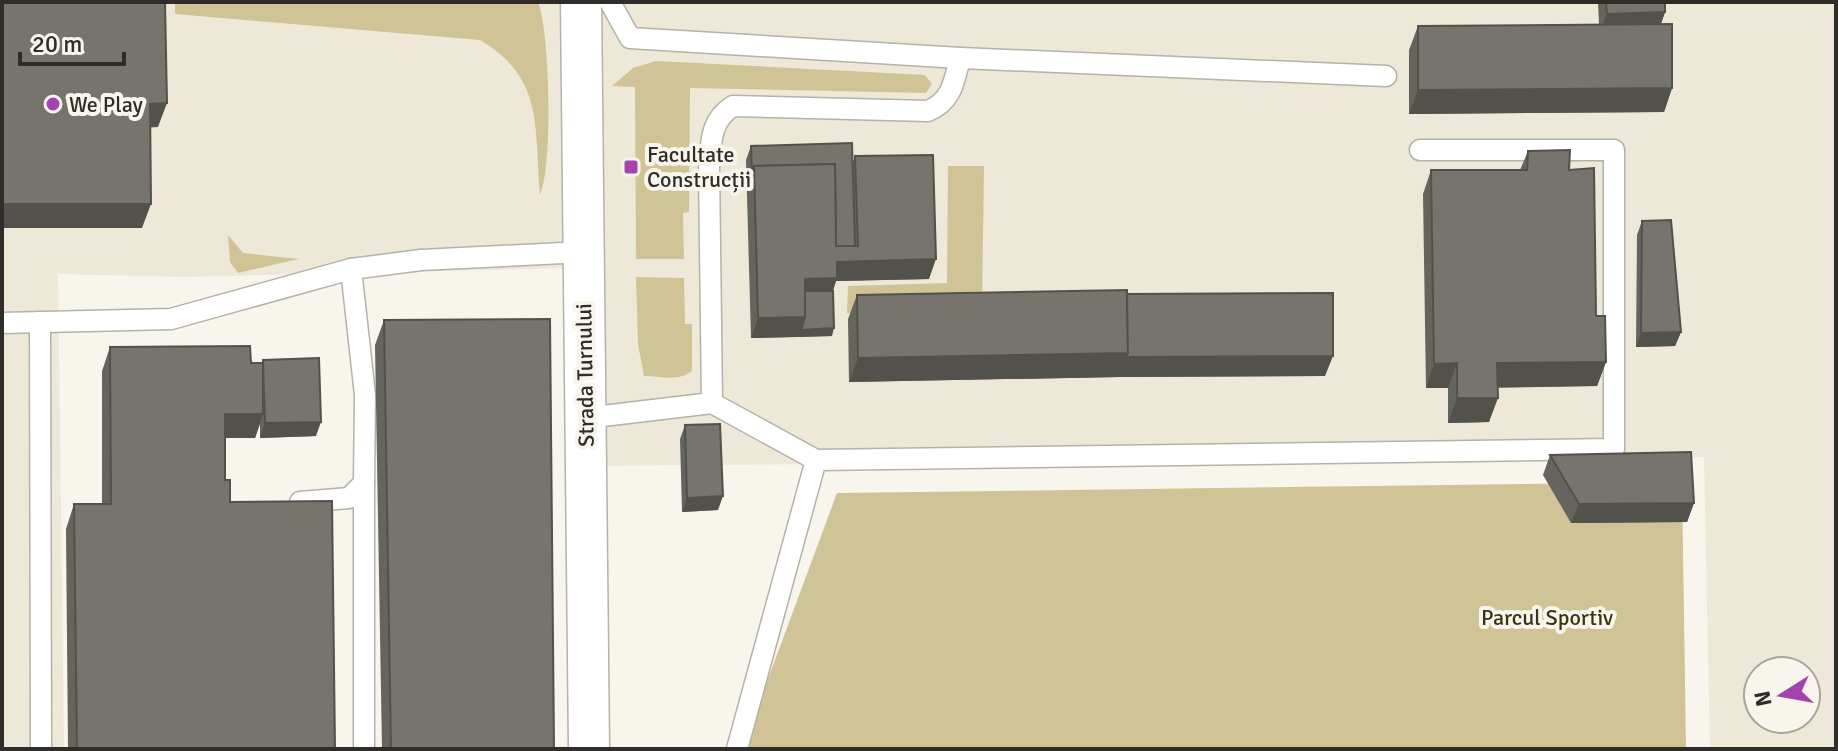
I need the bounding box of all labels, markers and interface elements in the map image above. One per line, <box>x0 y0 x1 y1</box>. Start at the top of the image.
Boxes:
scale bar <box>20 16 124 66</box>
text: 20 m <box>32 29 82 59</box>
place label: We Play <box>69 91 144 118</box>
marker: We Play <box>44 95 62 113</box>
place label: Facultate Construcții <box>647 141 751 193</box>
marker: Facultate Construcții <box>622 158 640 176</box>
street label: Strada Turnului <box>570 303 600 447</box>
park label: Parcul Sportiv <box>1481 604 1613 631</box>
north arrow <box>1742 655 1822 735</box>
text: N <box>1748 689 1778 709</box>

